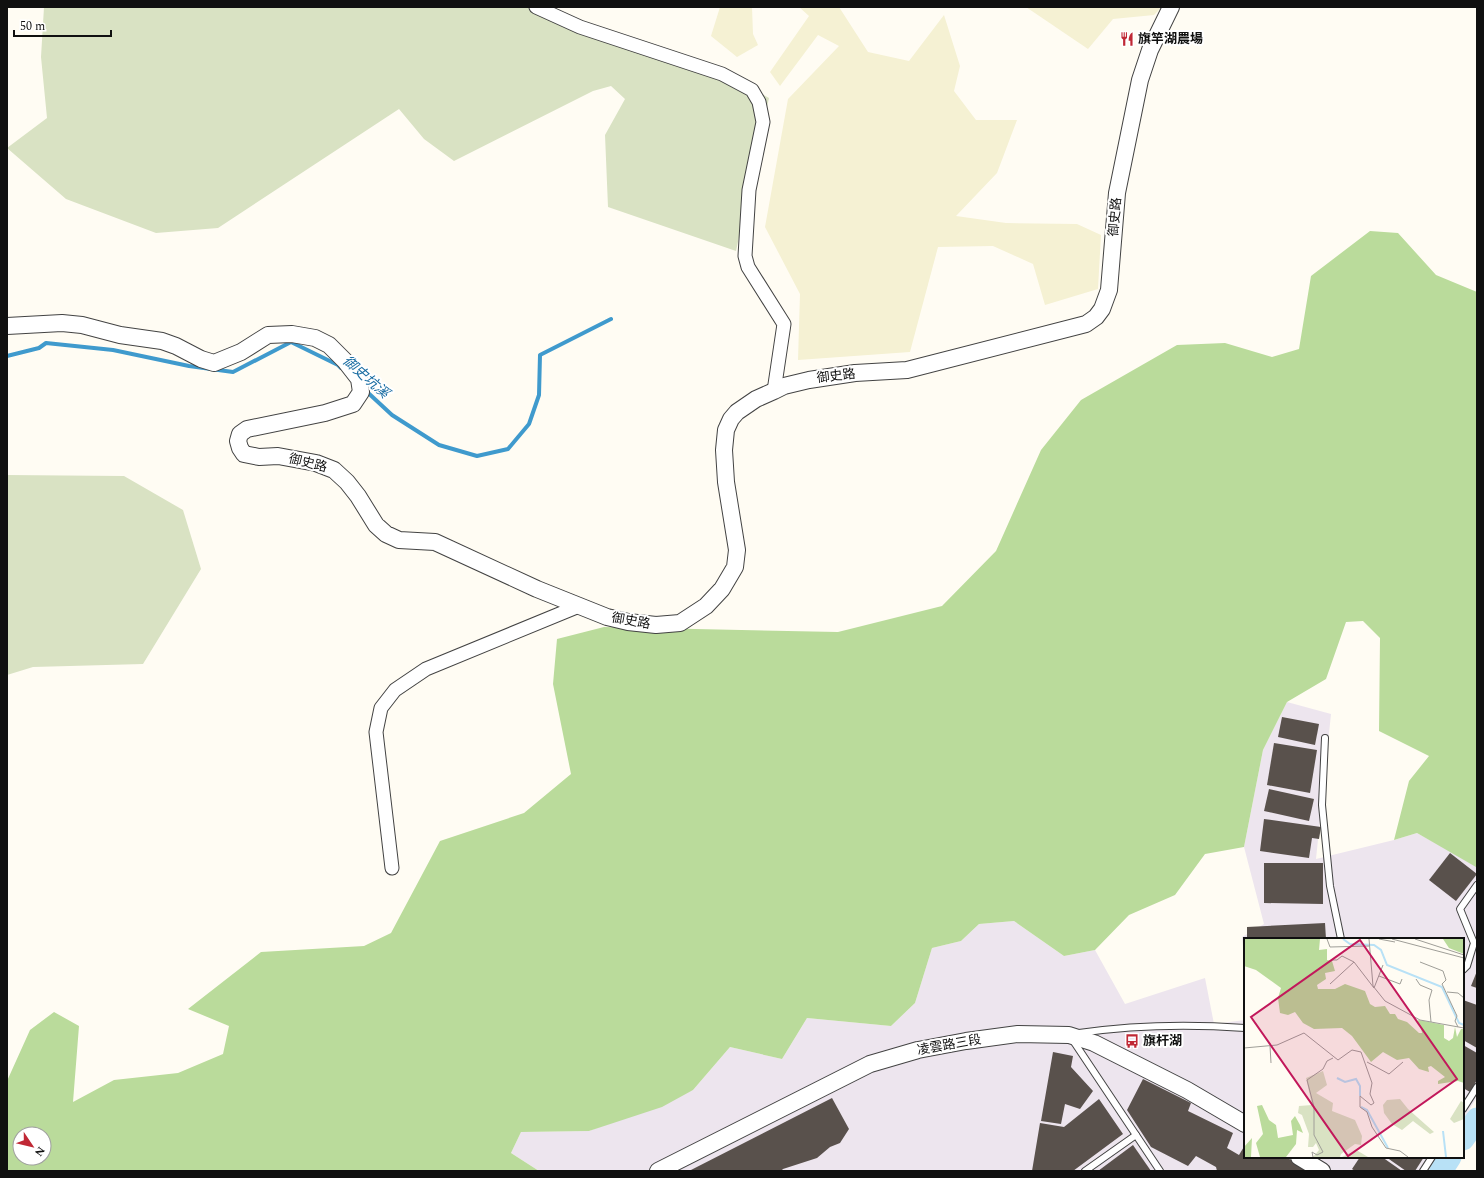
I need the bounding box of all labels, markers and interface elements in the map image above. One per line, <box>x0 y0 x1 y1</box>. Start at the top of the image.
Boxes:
scale bar <box>14 12 111 38</box>
text: 50 m <box>20 17 45 36</box>
place label: 旗竿湖農場 <box>1138 29 1203 49</box>
restaurant icon: 旗竿湖農場 <box>1119 31 1135 47</box>
street label: 御史路 <box>1103 197 1127 237</box>
water label: 御史坑溪 <box>338 351 396 405</box>
street label: 御史路 <box>815 364 857 388</box>
street label: 御史路 <box>287 449 329 477</box>
street label: 御史路 <box>610 608 652 634</box>
inset map <box>1244 938 1464 1158</box>
street label: 凌雲路三段 <box>915 1030 983 1060</box>
place label: 旗杆湖 <box>1143 1031 1182 1051</box>
bus stop icon: 旗杆湖 <box>1124 1033 1140 1049</box>
north arrow <box>12 1126 52 1166</box>
text: N <box>30 1143 49 1160</box>

